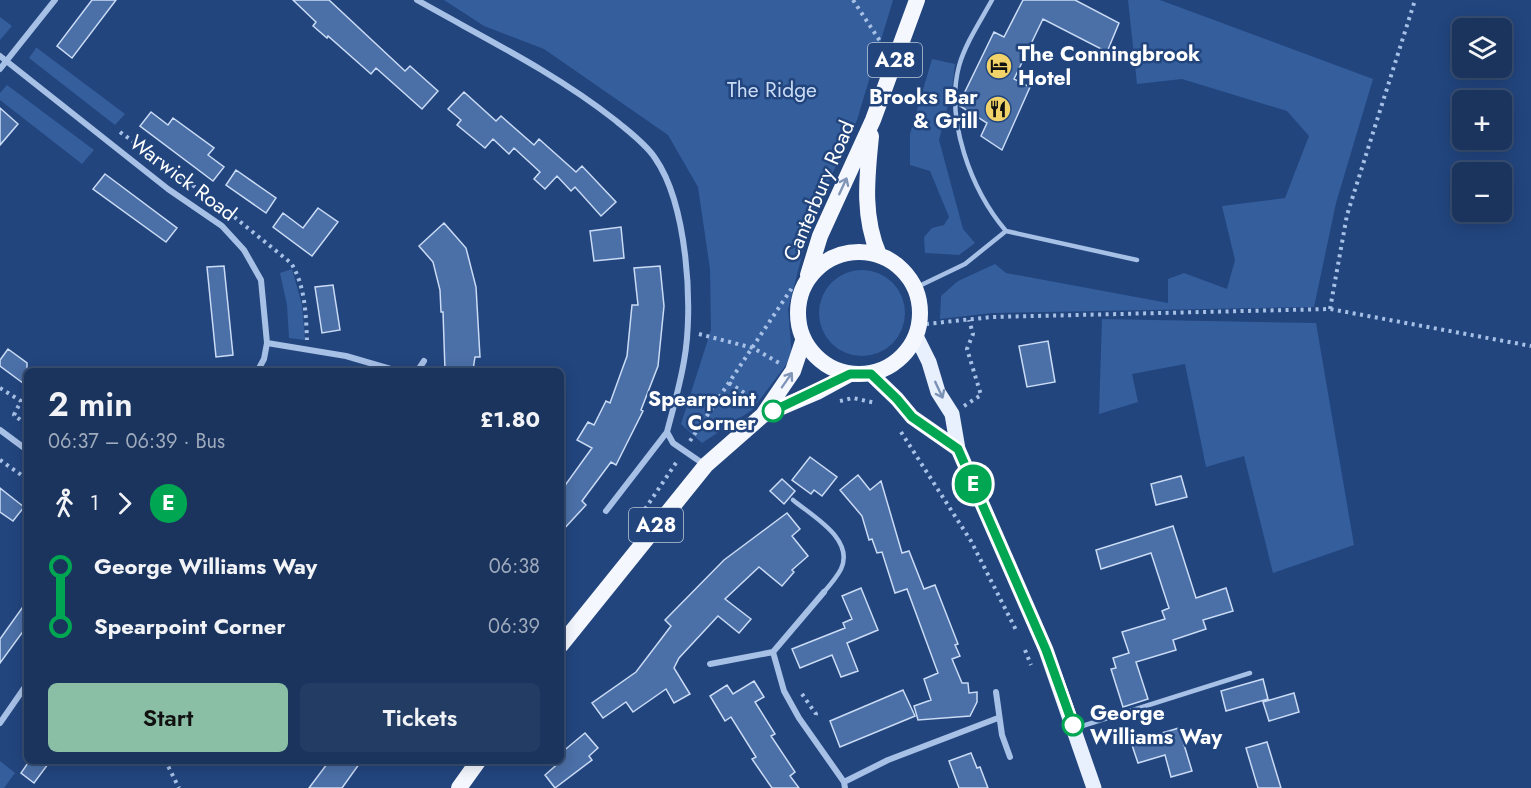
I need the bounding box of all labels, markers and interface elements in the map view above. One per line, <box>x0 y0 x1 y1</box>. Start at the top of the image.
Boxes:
map controls <box>1452 18 1512 222</box>
button: layers <box>1452 18 1512 78</box>
place label: The Conningbrook Hotel <box>1018 39 1200 93</box>
road number: A28 <box>868 43 922 77</box>
hotel icon: The Conningbrook Hotel <box>984 51 1014 81</box>
park label: The Ridge <box>727 75 817 105</box>
place label: Brooks Bar & Grill <box>869 82 978 136</box>
button: + <box>1452 90 1512 150</box>
restaurant icon: Brooks Bar & Grill <box>983 94 1013 124</box>
street label: Canterbury Road <box>776 116 862 266</box>
street label: Warwick Road <box>123 128 243 228</box>
button: − <box>1452 162 1512 222</box>
one-way arrow <box>838 177 850 195</box>
one-way arrow <box>781 372 793 389</box>
one-way arrow <box>934 380 945 398</box>
text: 2 min <box>48 381 133 428</box>
place label: Spearpoint Corner <box>648 384 756 438</box>
marker: Spearpoint Corner <box>762 400 784 422</box>
text: £1.80 <box>480 403 540 435</box>
text: 06:37 – 06:39 · Bus <box>48 427 225 456</box>
line badge: E <box>954 464 992 504</box>
text: E <box>967 469 979 499</box>
icon: walk <box>48 487 81 520</box>
icon: forward <box>108 487 141 520</box>
text: E <box>162 488 175 518</box>
text: 1 <box>90 489 99 518</box>
road number: A28 <box>629 508 683 542</box>
text: George Williams Way <box>94 550 317 582</box>
text: 06:38 <box>489 552 540 581</box>
text: Spearpoint Corner <box>94 610 285 642</box>
text: 06:39 <box>488 612 540 641</box>
button: Start <box>48 683 288 752</box>
button: Tickets <box>300 683 540 752</box>
place label: George Williams Way <box>1090 698 1223 752</box>
marker: George Williams Way <box>1062 714 1084 736</box>

